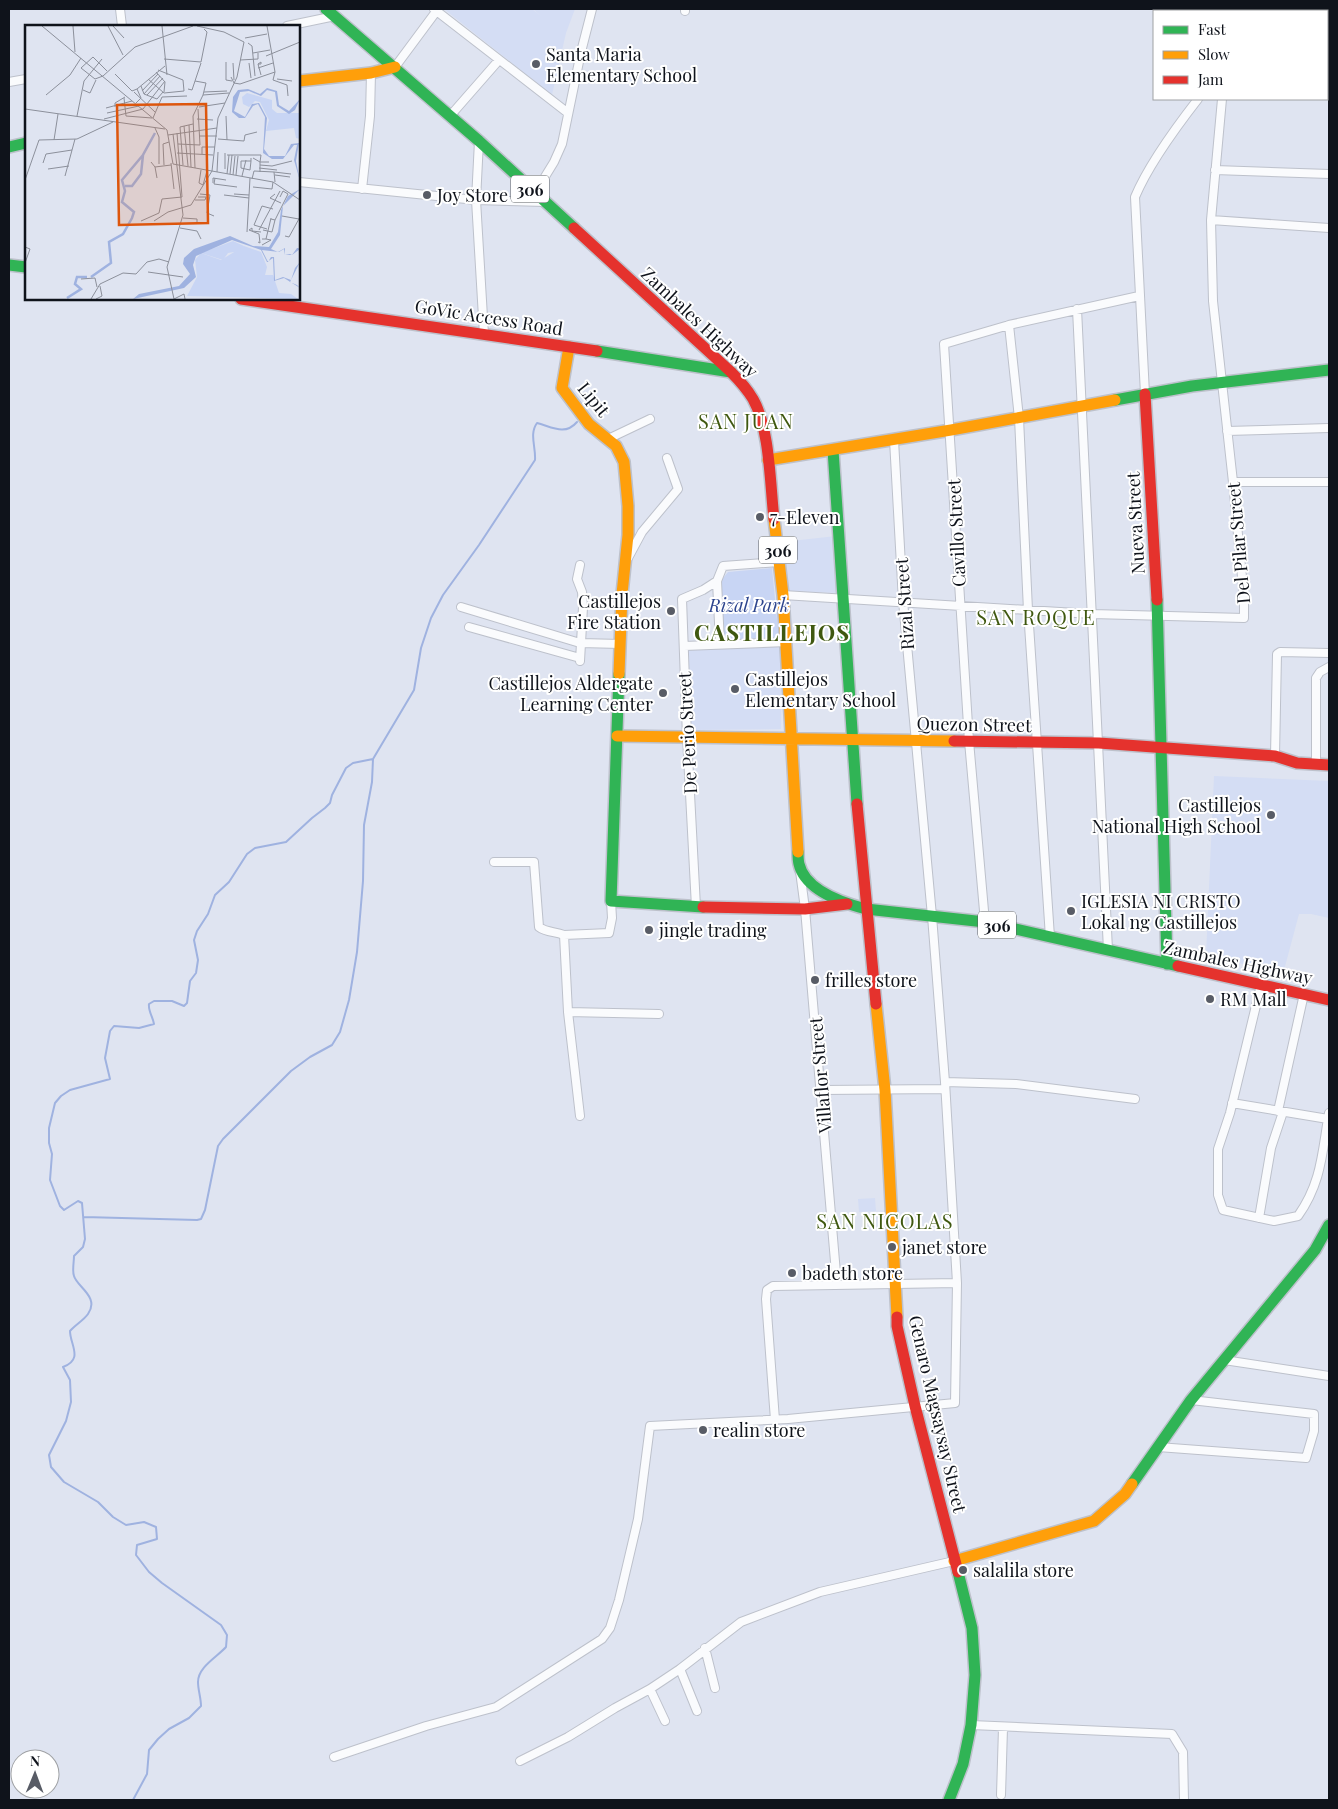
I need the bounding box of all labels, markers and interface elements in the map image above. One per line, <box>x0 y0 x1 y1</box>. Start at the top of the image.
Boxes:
legend <box>1153 10 1328 100</box>
text: Fast <box>1198 19 1227 39</box>
inset map <box>25 25 300 300</box>
place label: Santa Maria Elementary School <box>546 42 697 87</box>
text: Slow <box>1198 44 1230 64</box>
marker: Santa Maria Elementary School <box>530 58 542 70</box>
text: Jam <box>1197 69 1224 89</box>
road number: 306 <box>511 175 549 202</box>
place label: Joy Store <box>436 183 508 207</box>
marker: Joy Store <box>421 189 433 201</box>
street label: Zambales Highway <box>636 261 764 383</box>
street label: GoVic Access Road <box>413 293 565 341</box>
street label: Lipit <box>573 377 616 422</box>
district label: SAN JUAN <box>698 407 794 434</box>
street label: Nueva Street <box>1120 471 1150 575</box>
street label: Cavillo Street <box>941 478 971 588</box>
street label: Del Pilar Street <box>1221 481 1255 605</box>
place label: 7-Eleven <box>770 505 840 529</box>
marker: 7-Eleven <box>754 511 766 523</box>
road number: 306 <box>759 536 797 564</box>
street label: Rizal Street <box>889 556 919 651</box>
place label: Castillejos Fire Station <box>567 589 661 634</box>
park label: Rizal Park <box>708 593 789 617</box>
district label: SAN ROQUE <box>976 603 1096 630</box>
marker: Castillejos Fire Station <box>665 605 677 617</box>
district label: CASTILLEJOS <box>694 617 850 647</box>
place label: Castillejos Elementary School <box>745 667 896 712</box>
place label: Castillejos Aldergate Learning Center <box>488 671 653 716</box>
street label: De Perio Street <box>672 671 702 795</box>
marker: Castillejos Elementary School <box>729 683 741 695</box>
marker: Castillejos Aldergate Learning Center <box>657 687 669 699</box>
street label: Quezon Street <box>916 711 1032 737</box>
place label: Castillejos National High School <box>1092 793 1261 838</box>
marker: Castillejos National High School <box>1265 809 1277 821</box>
place label: IGLESIA NI CRISTO Lokal ng Castillejos <box>1081 889 1240 934</box>
marker: IGLESIA NI CRISTO Lokal ng Castillejos <box>1065 905 1077 917</box>
road number: 306 <box>978 912 1016 938</box>
place label: jingle trading <box>658 918 767 942</box>
marker: jingle trading <box>643 924 655 936</box>
street label: Zambales Highway <box>1161 934 1315 990</box>
place label: frilles store <box>825 968 917 992</box>
marker: frilles store <box>809 974 821 986</box>
place label: RM Mall <box>1220 987 1287 1011</box>
marker: RM Mall <box>1204 993 1216 1005</box>
street label: Villaflor Street <box>803 1015 837 1135</box>
district label: SAN NICOLAS <box>816 1207 954 1234</box>
place label: janet store <box>901 1235 987 1259</box>
marker: janet store <box>886 1241 898 1253</box>
place label: badeth store <box>802 1261 903 1285</box>
marker: badeth store <box>786 1267 798 1279</box>
street label: Genaro Magsaysay Street <box>904 1313 973 1516</box>
place label: realin store <box>713 1418 805 1442</box>
marker: realin store <box>697 1424 709 1436</box>
place label: salalila store <box>973 1558 1074 1582</box>
marker: salalila store <box>957 1564 969 1576</box>
north arrow <box>10 1749 60 1799</box>
text: N <box>30 1751 40 1770</box>

